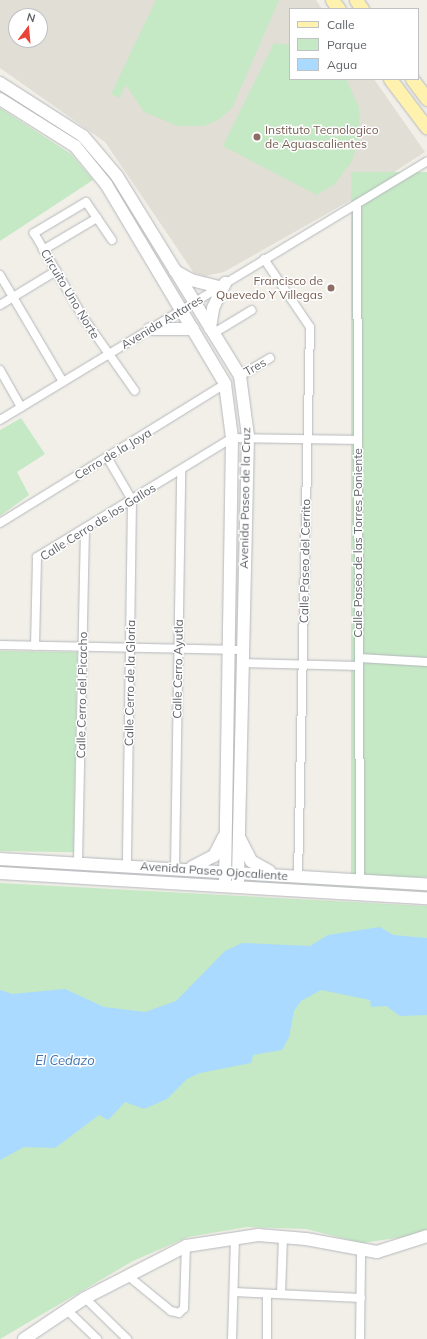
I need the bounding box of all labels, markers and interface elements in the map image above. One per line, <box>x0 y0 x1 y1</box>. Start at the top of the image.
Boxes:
north arrow <box>8 8 48 48</box>
legend <box>289 8 419 80</box>
text: N <box>25 10 37 25</box>
text: Calle <box>327 17 354 32</box>
text: Parque <box>327 37 367 52</box>
text: Agua <box>327 57 357 72</box>
place label: Instituto Tecnologico de Aguascalientes <box>265 123 378 151</box>
marker: Instituto Tecnologico de Aguascalientes <box>252 132 262 142</box>
street label: Circuito Uno Norte <box>38 247 102 341</box>
place label: Francisco de Quevedo Y Villegas <box>216 274 323 302</box>
marker: Francisco de Quevedo Y Villegas <box>326 283 336 293</box>
street label: Avenida Antares <box>119 292 205 352</box>
street label: Tres <box>241 355 269 379</box>
street label: Cerro de la Joya <box>72 425 154 483</box>
street label: Avenida Paseo de la Cruz <box>237 427 253 569</box>
street label: Calle Paseo de las Torres Poniente <box>351 448 365 638</box>
street label: Calle Cerro de los Gallos <box>38 480 158 564</box>
street label: Calle Paseo del Cerrito <box>297 499 313 623</box>
street label: Calle Cerro Ayutla <box>170 619 186 719</box>
street label: Calle Cerro de la Gloria <box>122 620 138 746</box>
street label: Calle Cerro del Picacho <box>74 631 90 759</box>
street label: Avenida Paseo Ojocaliente <box>140 859 288 883</box>
water label: El Cedazo <box>35 1052 95 1068</box>

